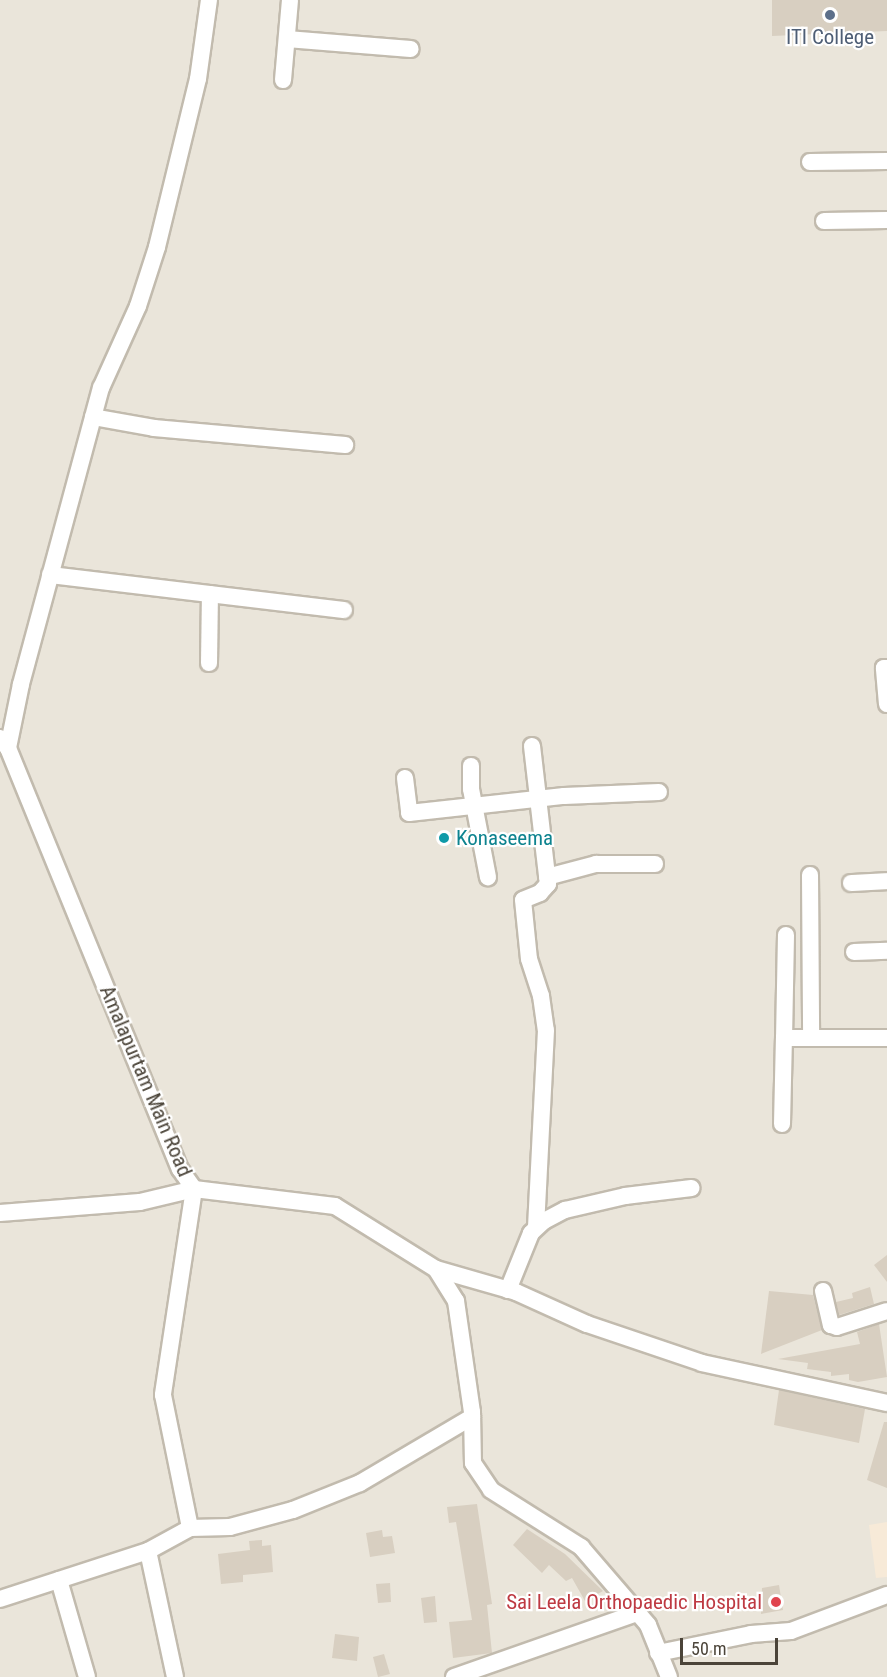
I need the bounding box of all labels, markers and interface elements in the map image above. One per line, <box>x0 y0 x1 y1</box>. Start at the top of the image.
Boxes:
marker: ITI College <box>823 8 837 22</box>
place label: ITI College <box>786 24 874 50</box>
place label: Konaseema <box>456 825 553 851</box>
marker: Konaseema <box>437 831 451 845</box>
street label: Amalapurtam Main Road <box>94 982 198 1180</box>
place label: Sai Leela Orthopaedic Hospital <box>506 1589 762 1615</box>
marker: Sai Leela Orthopaedic Hospital <box>767 1593 785 1611</box>
scale bar <box>683 1626 780 1664</box>
text: 50 m <box>691 1638 726 1659</box>

